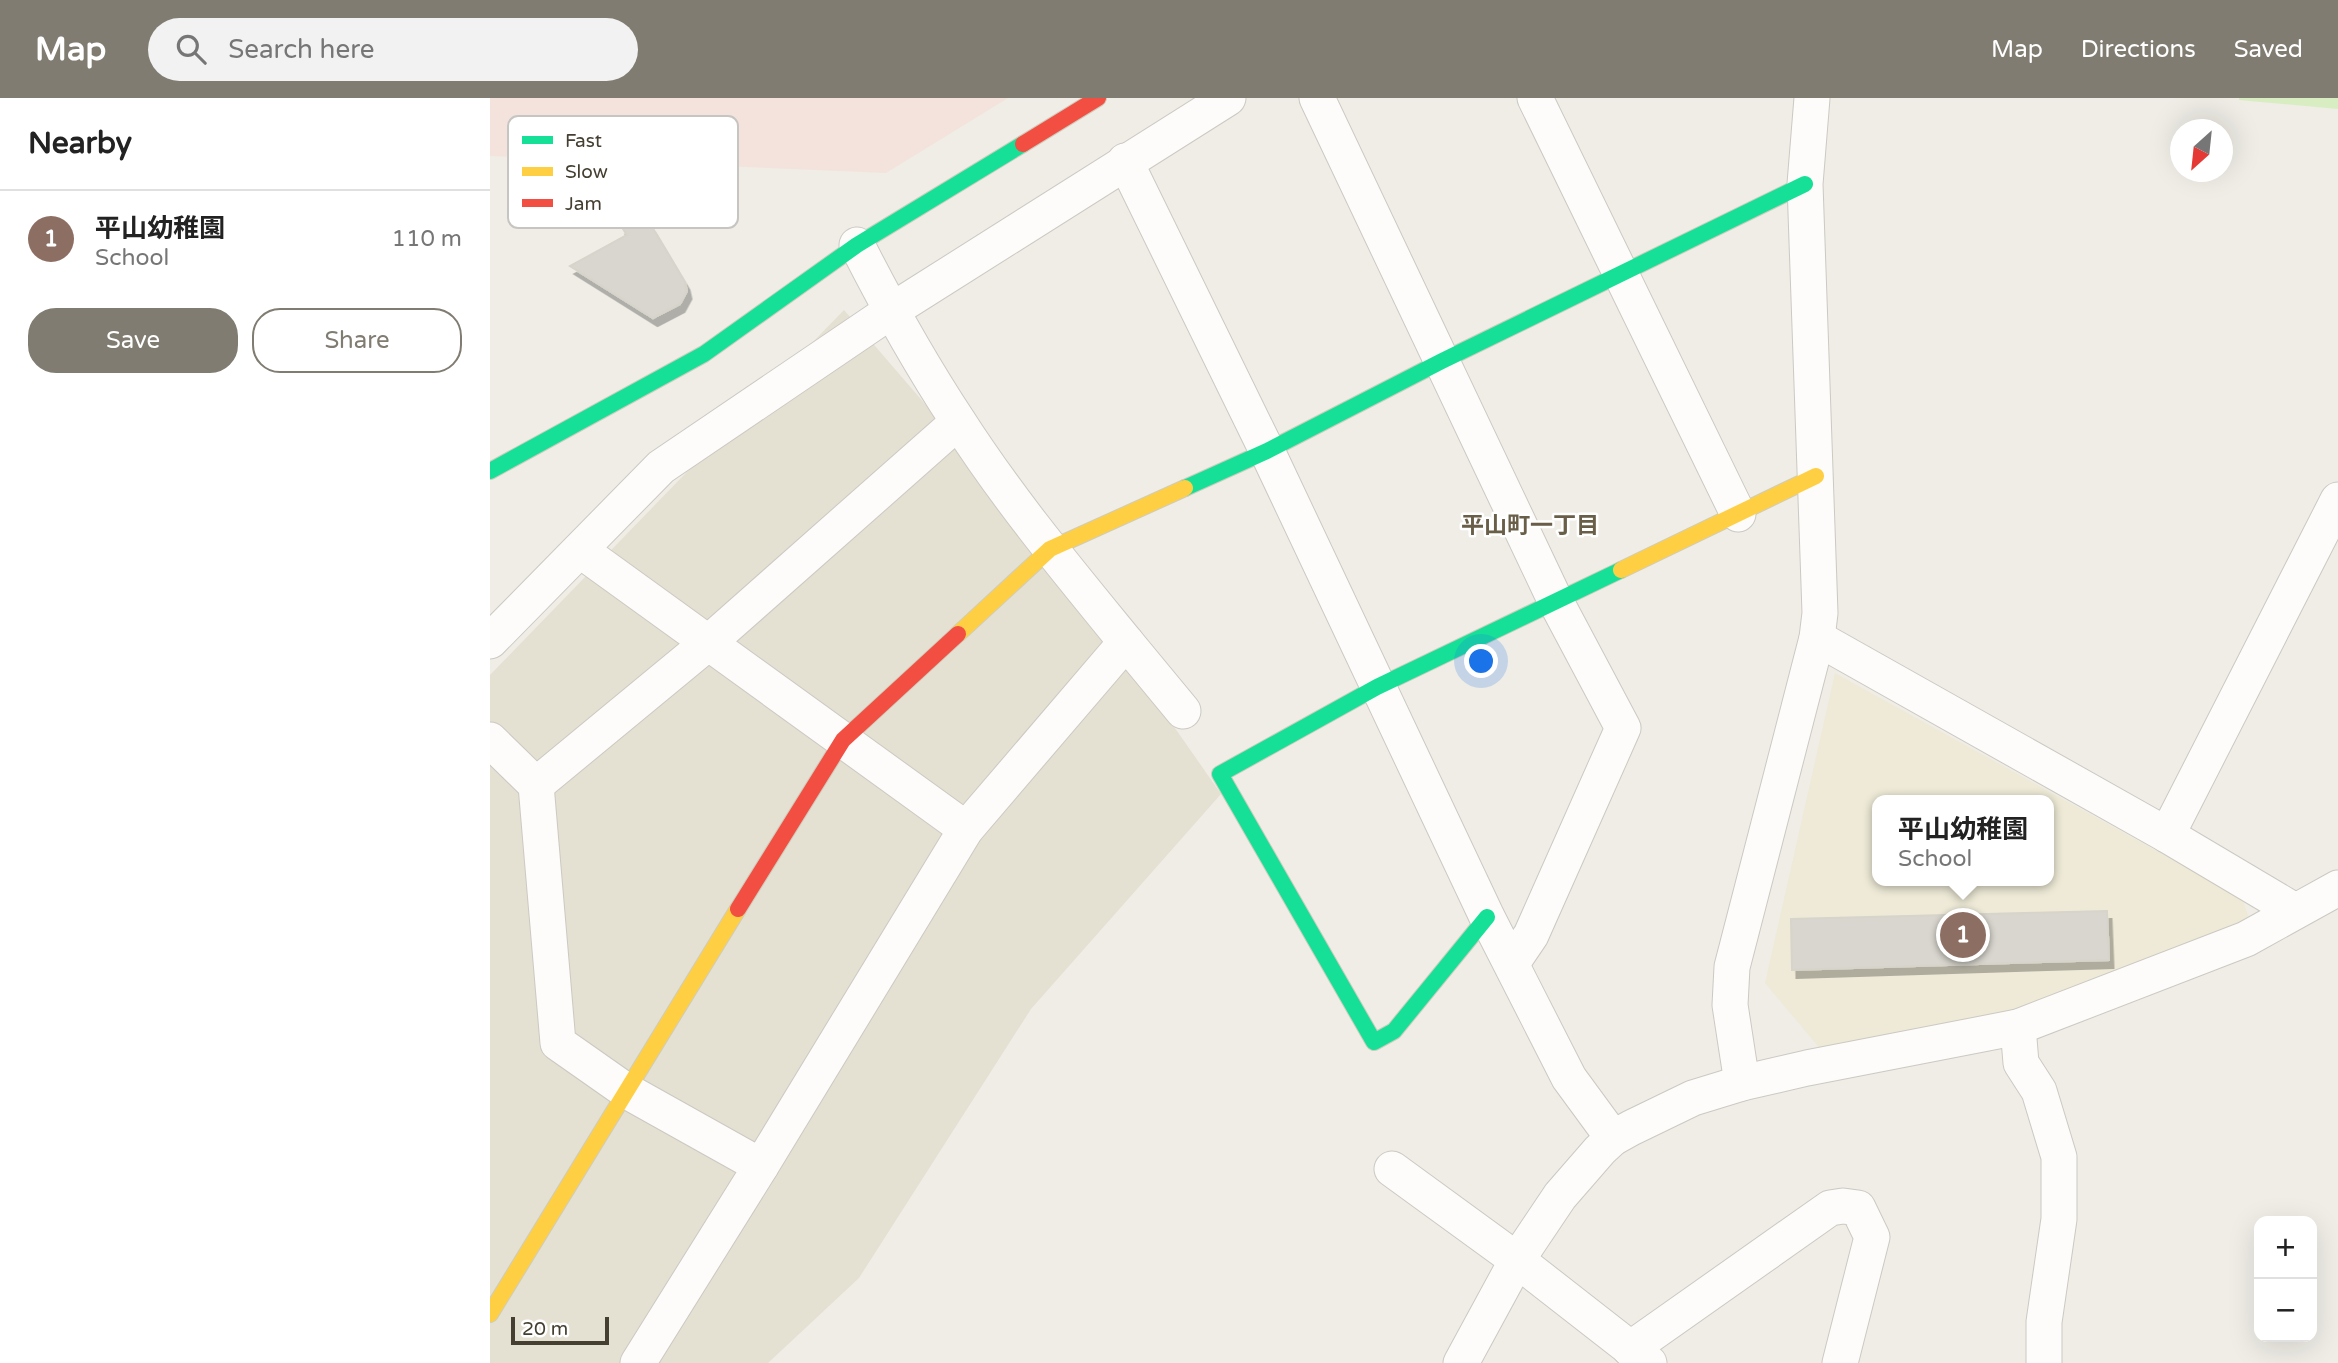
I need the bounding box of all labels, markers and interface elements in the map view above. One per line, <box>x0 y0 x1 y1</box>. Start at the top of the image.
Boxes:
search box <box>148 18 638 81</box>
text: Map <box>35 30 106 69</box>
icon: search <box>172 30 210 68</box>
text: Search here <box>228 34 374 65</box>
text: Map <box>1991 35 2043 64</box>
text: Directions <box>2081 35 2196 64</box>
text: Saved <box>2234 35 2303 64</box>
legend <box>508 116 738 228</box>
north arrow <box>2170 119 2233 182</box>
text: Nearby <box>28 125 132 162</box>
text: Fast <box>565 130 602 152</box>
text: Slow <box>565 161 608 183</box>
text: Jam <box>565 193 602 215</box>
text: 平山幼稚園 <box>95 213 225 244</box>
text: 1 <box>44 225 58 253</box>
text: 110 m <box>392 225 462 253</box>
text: School <box>95 244 169 272</box>
button: Save <box>28 308 238 373</box>
button: Share <box>252 308 462 373</box>
district label: 平山町一丁目 <box>1461 512 1599 540</box>
your location <box>1464 644 1498 678</box>
popup <box>1872 795 2054 886</box>
text: 平山幼稚園 <box>1898 814 2028 845</box>
text: School <box>1898 845 1972 873</box>
pin: 1 <box>1940 909 1986 961</box>
map controls <box>2254 1216 2317 1342</box>
button: + <box>2254 1216 2317 1279</box>
button: − <box>2254 1279 2317 1342</box>
scale bar <box>511 1314 609 1346</box>
text: 20 m <box>522 1318 568 1340</box>

